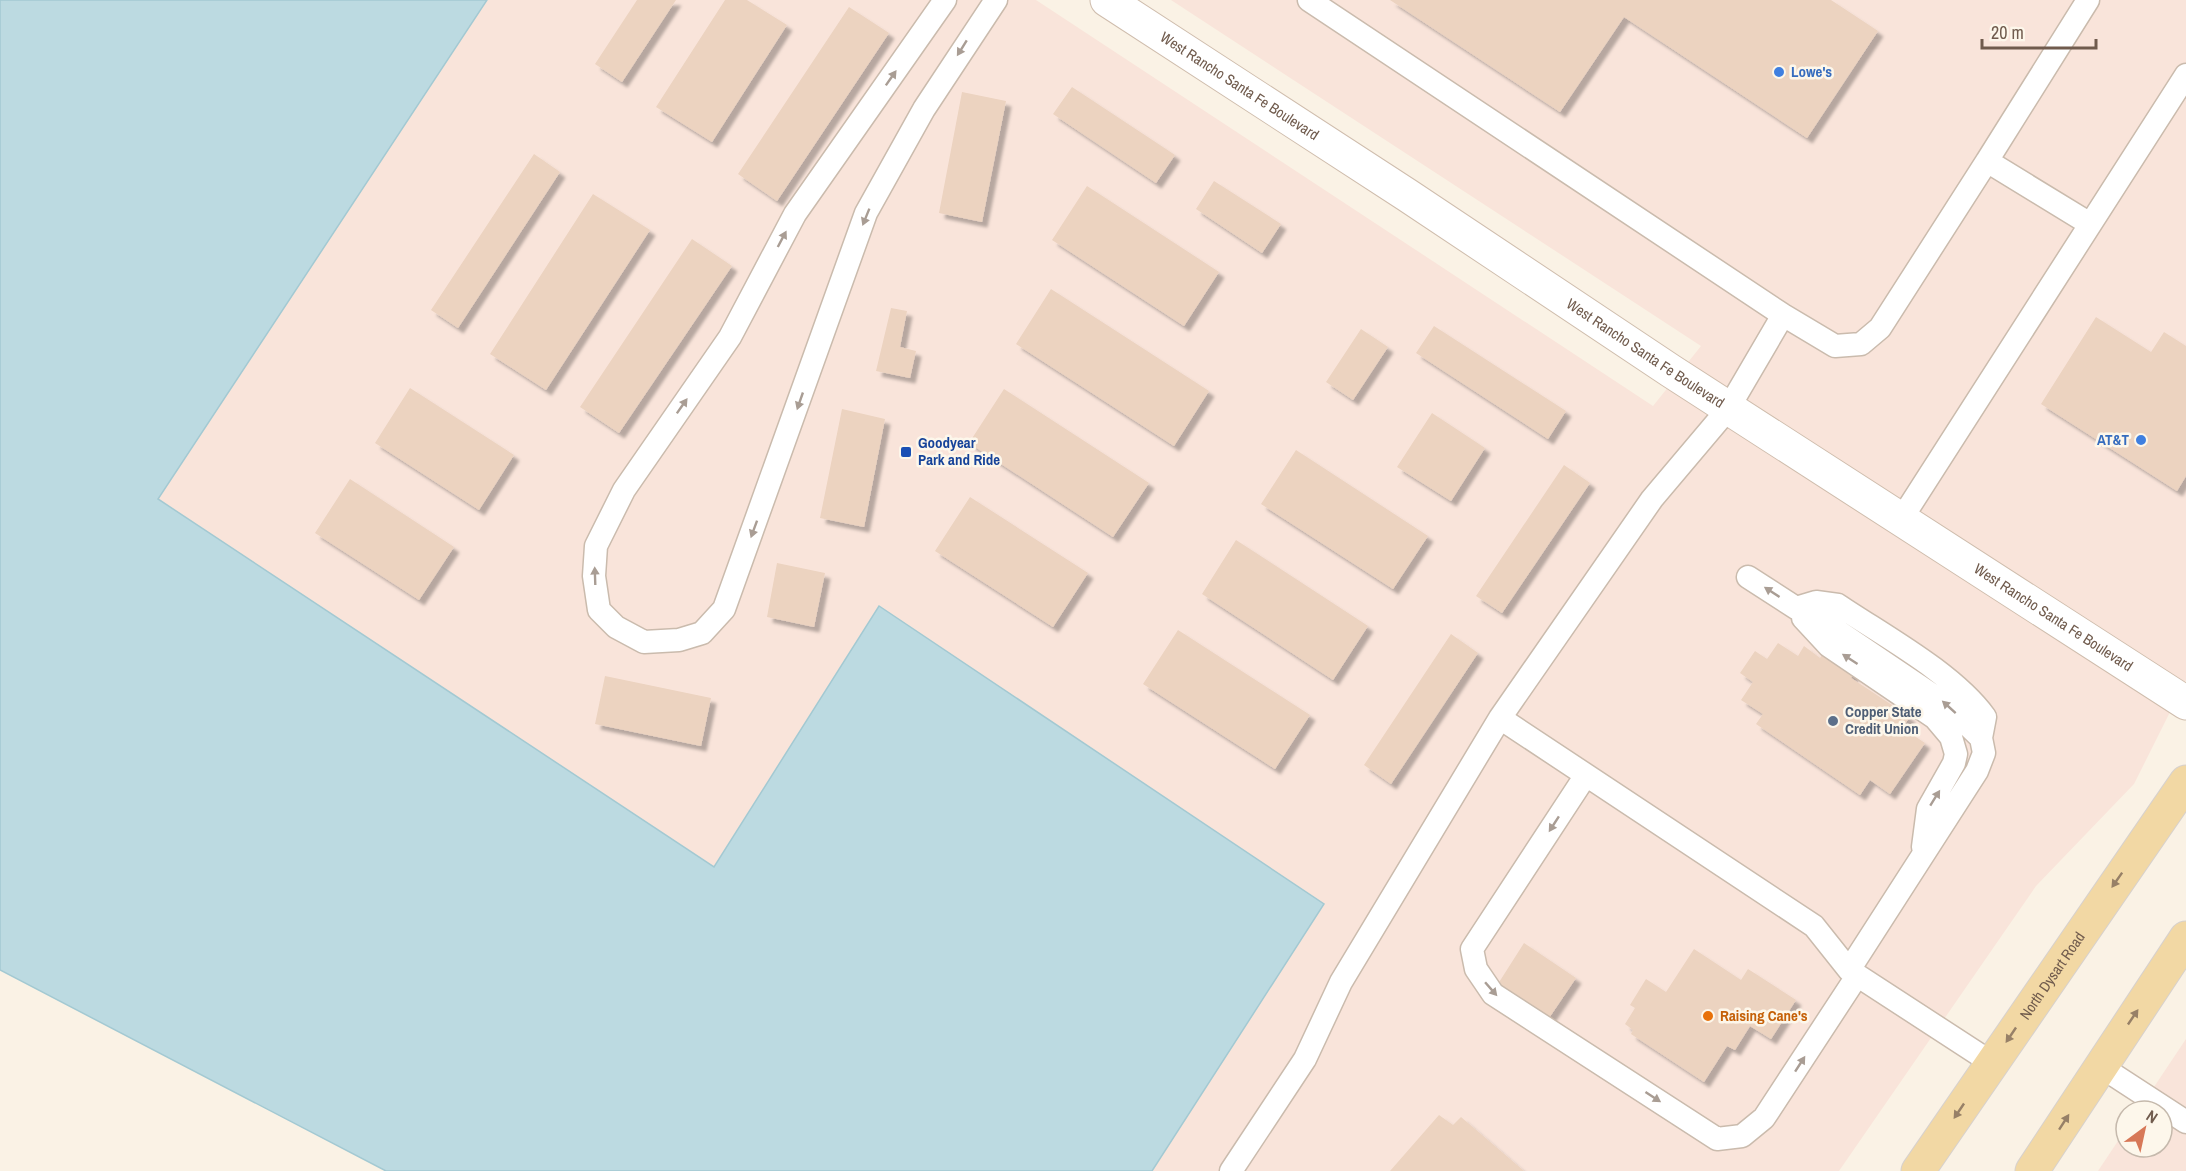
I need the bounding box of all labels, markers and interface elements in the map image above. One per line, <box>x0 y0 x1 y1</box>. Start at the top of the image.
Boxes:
scale bar <box>1982 12 2096 50</box>
text: 20 m <box>1991 20 2024 45</box>
street label: West Rancho Santa Fe Boulevard <box>1156 26 1323 145</box>
one-way arrow <box>957 40 968 56</box>
place label: Lowe's <box>1791 61 1832 82</box>
marker: Lowe's <box>1772 65 1786 79</box>
one-way arrow <box>885 70 897 86</box>
one-way arrow <box>861 208 870 226</box>
one-way arrow <box>776 230 786 248</box>
street label: West Rancho Santa Fe Boulevard <box>1562 293 1729 413</box>
one-way arrow <box>795 392 805 410</box>
one-way arrow <box>676 399 688 415</box>
place label: AT&T <box>2097 429 2129 450</box>
place label: Goodyear Park and Ride <box>918 432 1000 470</box>
marker: AT&T <box>2134 433 2148 447</box>
marker: Goodyear Park and Ride <box>899 445 913 459</box>
one-way arrow <box>749 520 759 538</box>
street label: West Rancho Santa Fe Boulevard <box>1970 558 2137 676</box>
one-way arrow <box>590 567 599 586</box>
one-way arrow <box>1764 587 1780 598</box>
one-way arrow <box>1842 654 1858 665</box>
one-way arrow <box>1941 700 1956 714</box>
place label: Copper State Credit Union <box>1845 701 1922 739</box>
marker: Copper State Credit Union <box>1826 714 1840 728</box>
one-way arrow <box>1930 790 1941 806</box>
one-way arrow <box>1548 816 1560 832</box>
one-way arrow <box>2112 872 2123 889</box>
street label: North Dysart Road <box>2014 928 2090 1023</box>
one-way arrow <box>1484 981 1497 996</box>
place label: Raising Cane's <box>1720 1005 1808 1026</box>
marker: Raising Cane's <box>1701 1009 1715 1023</box>
one-way arrow <box>2127 1010 2139 1026</box>
one-way arrow <box>2006 1027 2017 1043</box>
one-way arrow <box>1794 1056 1805 1072</box>
one-way arrow <box>1645 1092 1661 1103</box>
north arrow <box>2114 1099 2174 1159</box>
one-way arrow <box>1954 1103 1965 1119</box>
text: N <box>2142 1105 2162 1128</box>
one-way arrow <box>2058 1114 2069 1130</box>

